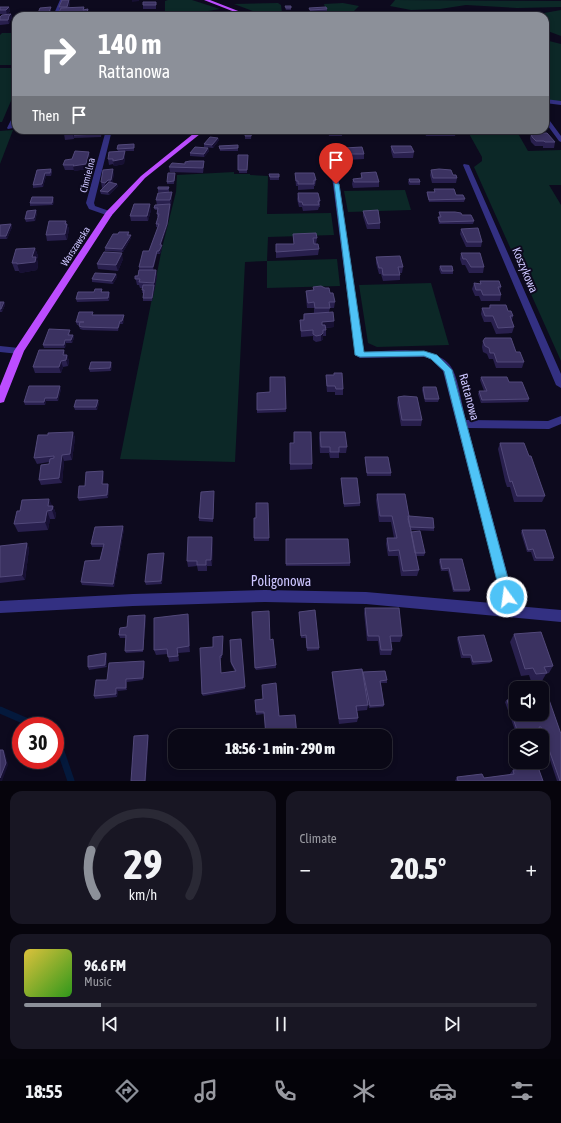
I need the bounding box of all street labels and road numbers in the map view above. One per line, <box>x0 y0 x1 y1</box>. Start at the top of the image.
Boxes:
street label: Chmielna <box>78 156 97 194</box>
street label: Warszawska <box>59 224 92 268</box>
street label: Koszykowa <box>509 245 541 295</box>
street label: Rattanowa <box>456 372 482 422</box>
street label: Poligonowa <box>251 573 311 589</box>

